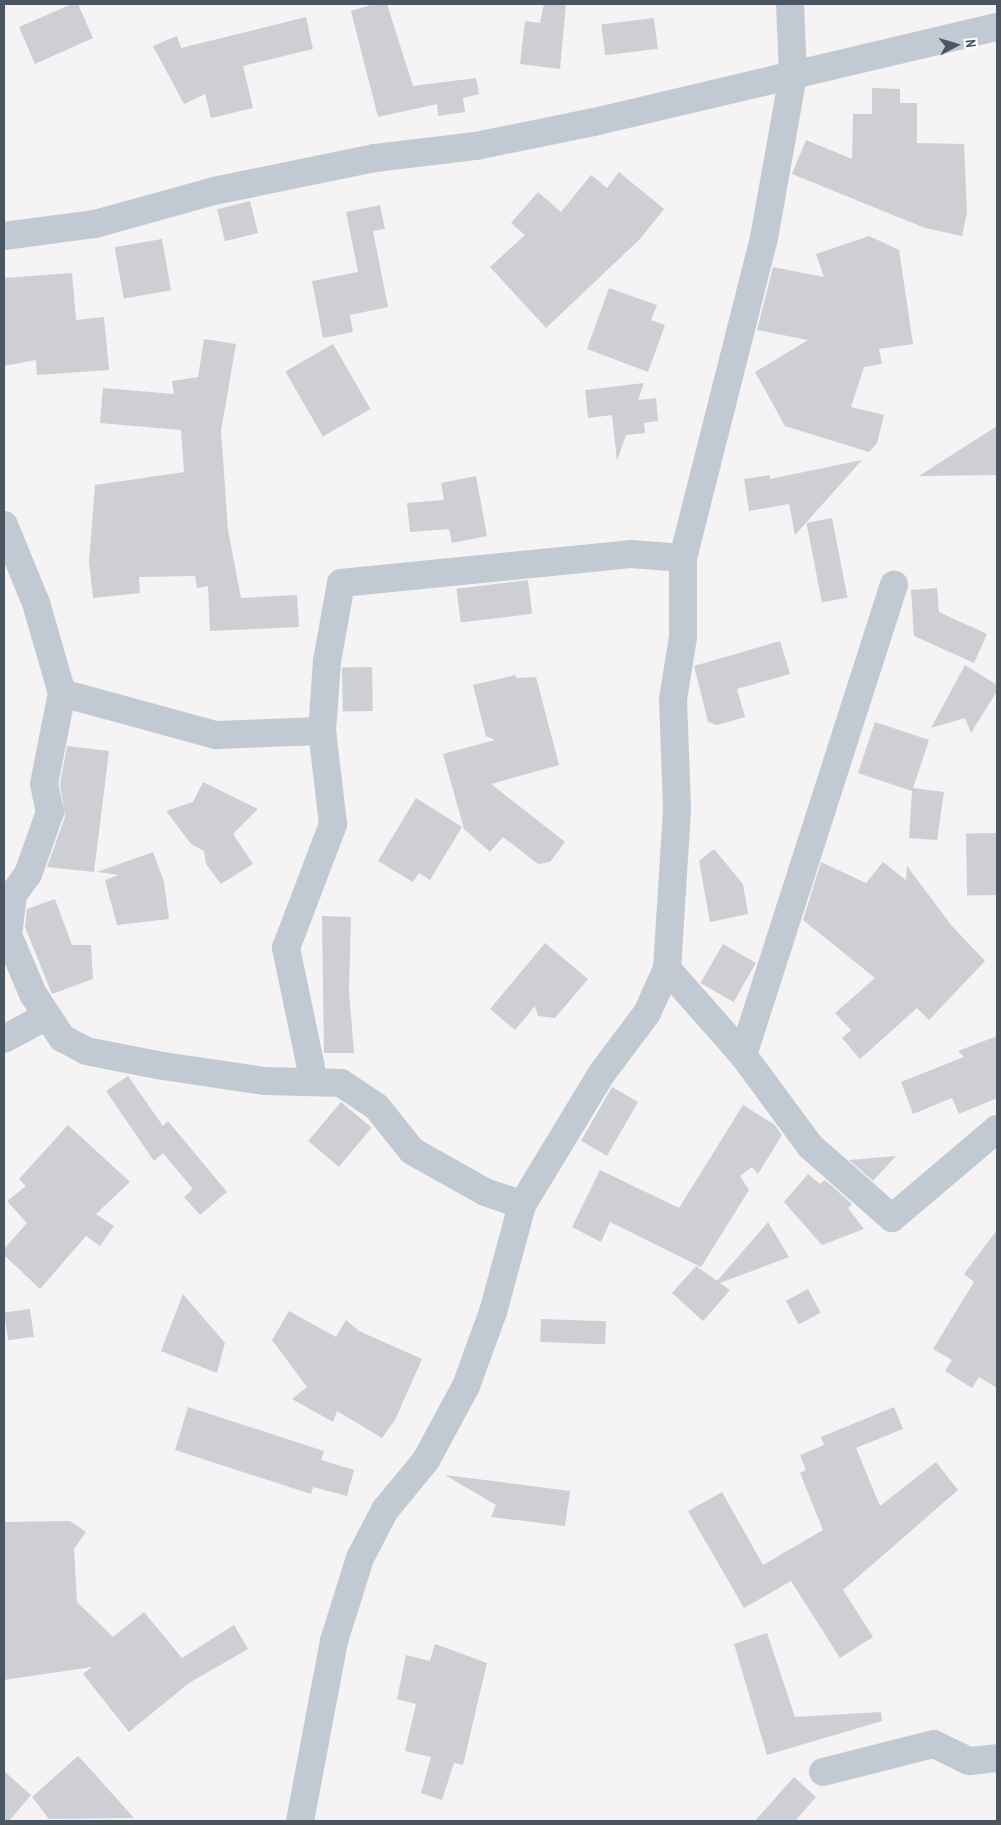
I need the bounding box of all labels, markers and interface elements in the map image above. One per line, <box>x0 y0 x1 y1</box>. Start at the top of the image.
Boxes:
north arrow <box>931 20 981 70</box>
text: N <box>962 39 980 48</box>

